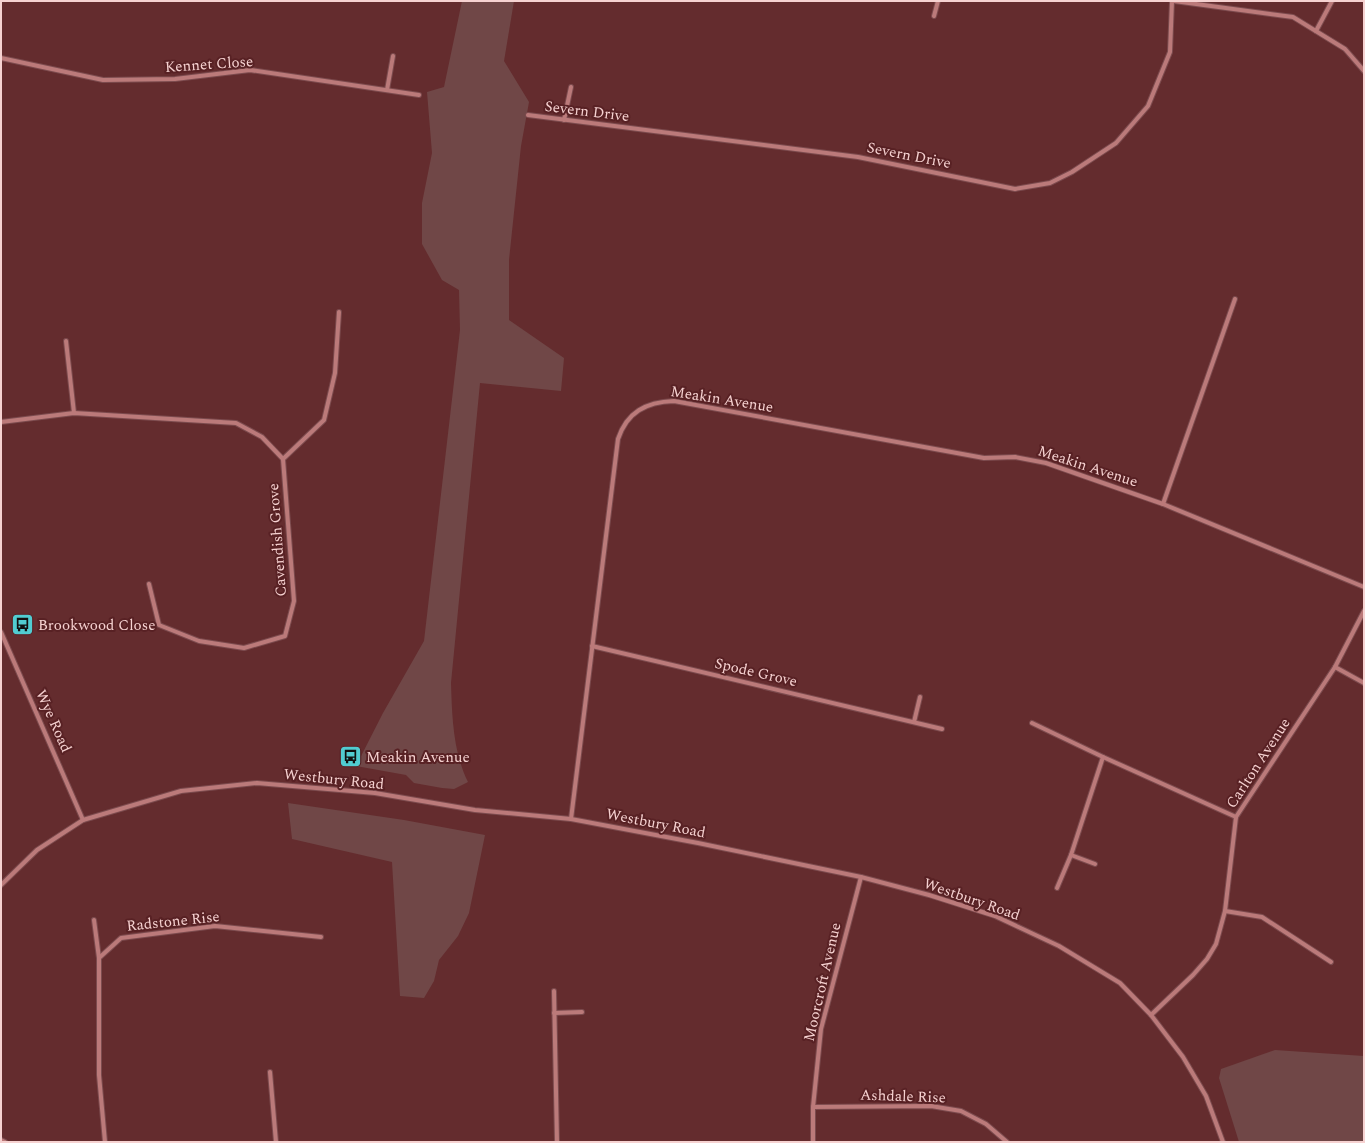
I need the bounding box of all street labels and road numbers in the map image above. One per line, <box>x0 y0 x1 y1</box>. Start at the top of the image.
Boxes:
street label: Kennet Close <box>164 50 254 79</box>
street label: Severn Drive <box>543 95 631 128</box>
street label: Severn Drive <box>865 136 953 175</box>
street label: Meakin Avenue <box>669 380 775 419</box>
street label: Meakin Avenue <box>1035 440 1141 493</box>
street label: Cavendish Grove <box>262 483 293 597</box>
street label: Spode Grove <box>712 652 799 693</box>
street label: Wye Road <box>29 686 78 756</box>
street label: Carlton Avenue <box>1220 713 1296 813</box>
street label: Westbury Road <box>283 763 385 796</box>
street label: Westbury Road <box>604 803 708 844</box>
street label: Westbury Road <box>920 872 1023 927</box>
street label: Radstone Rise <box>125 905 221 938</box>
street label: Moorcroft Avenue <box>798 920 847 1044</box>
street label: Ashdale Rise <box>860 1084 946 1109</box>

